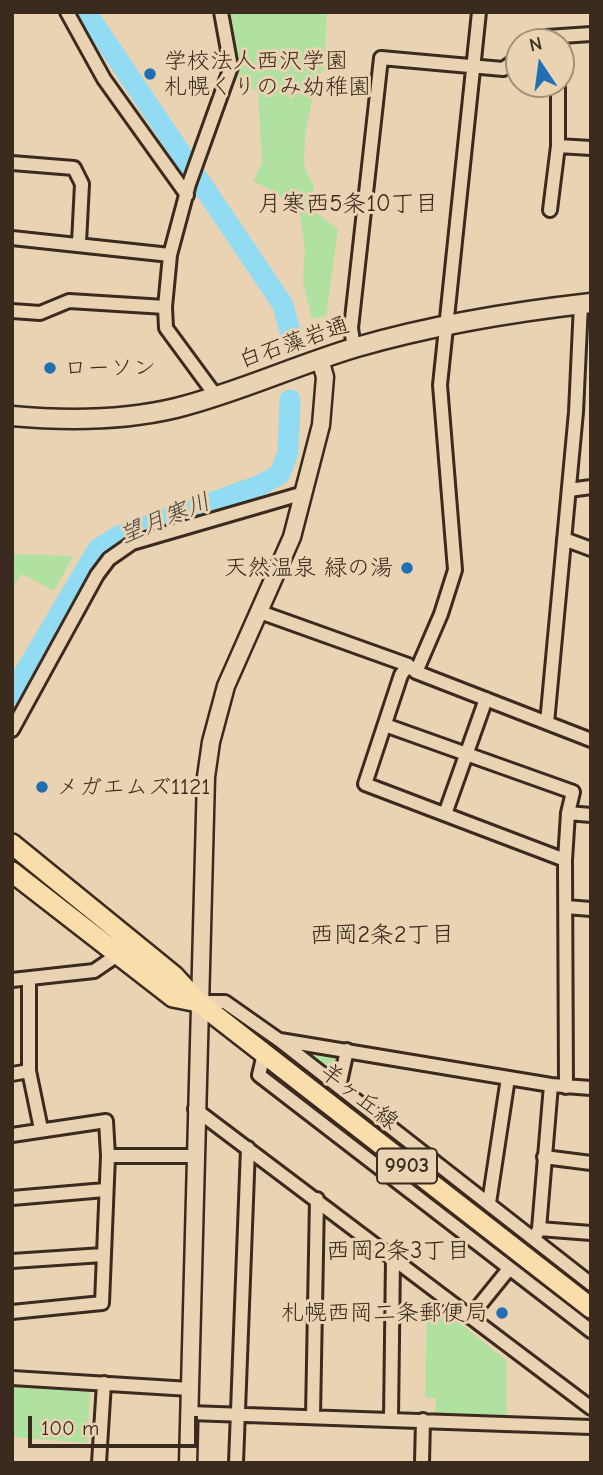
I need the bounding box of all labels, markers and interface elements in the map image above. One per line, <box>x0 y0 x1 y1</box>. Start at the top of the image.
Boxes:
north arrow <box>505 28 575 98</box>
text: N <box>527 32 544 57</box>
place label: 学校法人西沢学園 札幌くりのみ幼稚園 <box>164 47 371 101</box>
marker: 学校法人西沢学園 札幌くりのみ幼稚園 <box>142 66 158 82</box>
district label: 月寒西5条10丁目 <box>257 190 439 218</box>
street label: 白石藻岩通 <box>235 311 353 375</box>
place label: ローソン <box>64 354 156 382</box>
marker: ローソン <box>42 360 58 376</box>
water label: 望月寒川 <box>115 488 215 550</box>
place label: 天然温泉 緑の湯 <box>224 554 393 582</box>
marker: 天然温泉 緑の湯 <box>399 560 415 576</box>
place label: メガエムズ1121 <box>56 773 210 801</box>
marker: メガエムズ1121 <box>34 779 50 795</box>
district label: 西岡2条2丁目 <box>309 921 455 949</box>
street label: 羊ヶ丘線 <box>314 1058 404 1136</box>
road number: 9903 <box>377 1148 437 1184</box>
district label: 西岡2条3丁目 <box>326 1237 470 1265</box>
place label: 札幌西岡二条郵便局 <box>281 1299 488 1327</box>
marker: 札幌西岡二条郵便局 <box>494 1305 510 1321</box>
scale bar <box>32 1402 201 1446</box>
text: 100 m <box>41 1416 99 1440</box>

